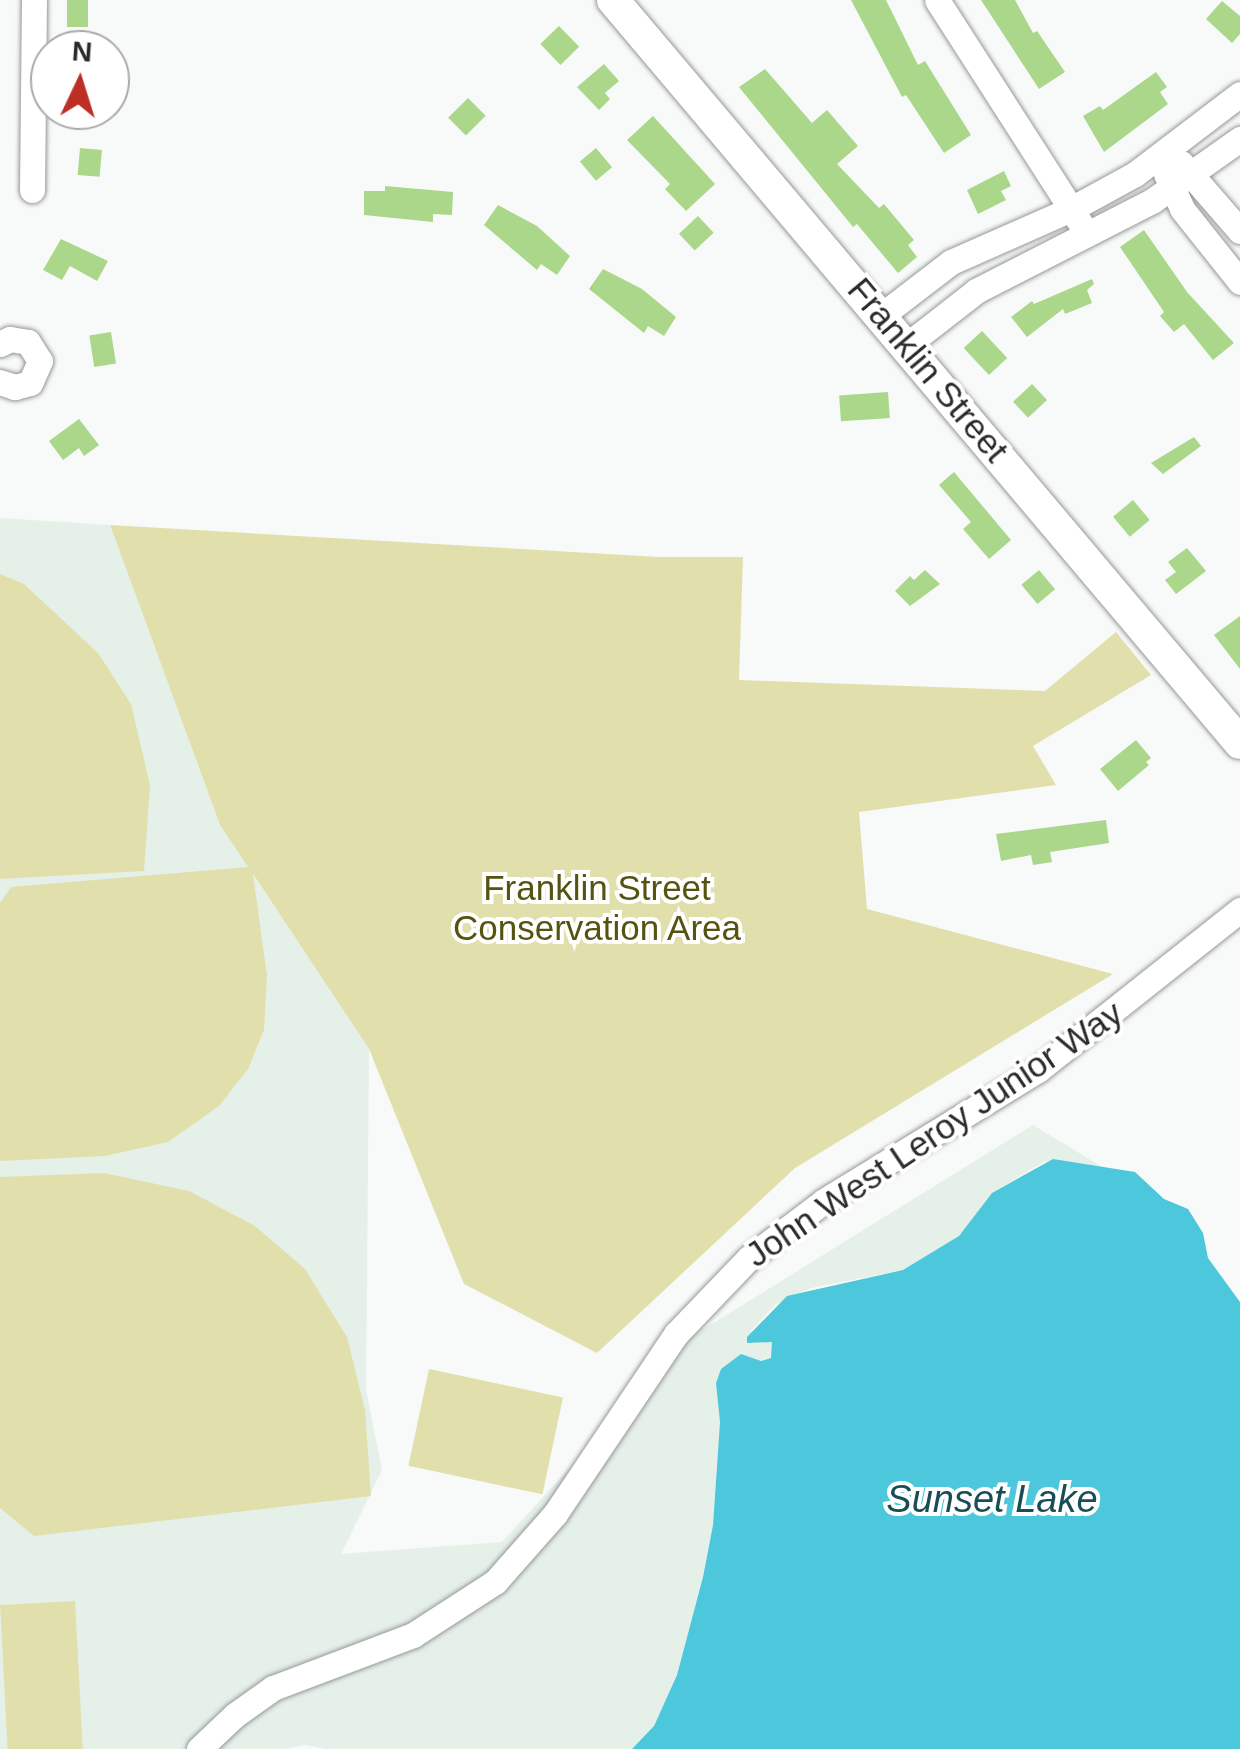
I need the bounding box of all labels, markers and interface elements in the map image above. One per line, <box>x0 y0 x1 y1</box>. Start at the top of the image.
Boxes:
north arrow <box>30 30 130 130</box>
text: N <box>71 35 93 68</box>
street label: Franklin Street <box>839 269 1017 471</box>
park label: Franklin Street Conservation Area <box>452 867 742 949</box>
street label: John West Leroy Junior Way <box>738 992 1130 1276</box>
water label: Sunset Lake <box>886 1477 1098 1523</box>

